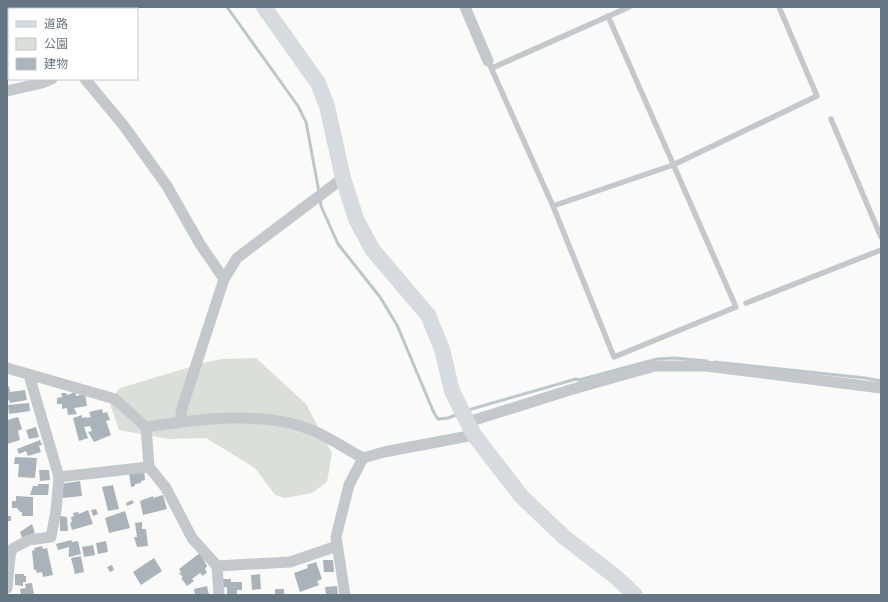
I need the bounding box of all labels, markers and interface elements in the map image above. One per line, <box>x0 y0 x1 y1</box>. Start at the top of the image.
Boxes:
legend <box>8 8 138 80</box>
text: 道路 <box>44 17 68 31</box>
text: 公園 <box>44 37 68 51</box>
text: 建物 <box>44 57 68 71</box>

